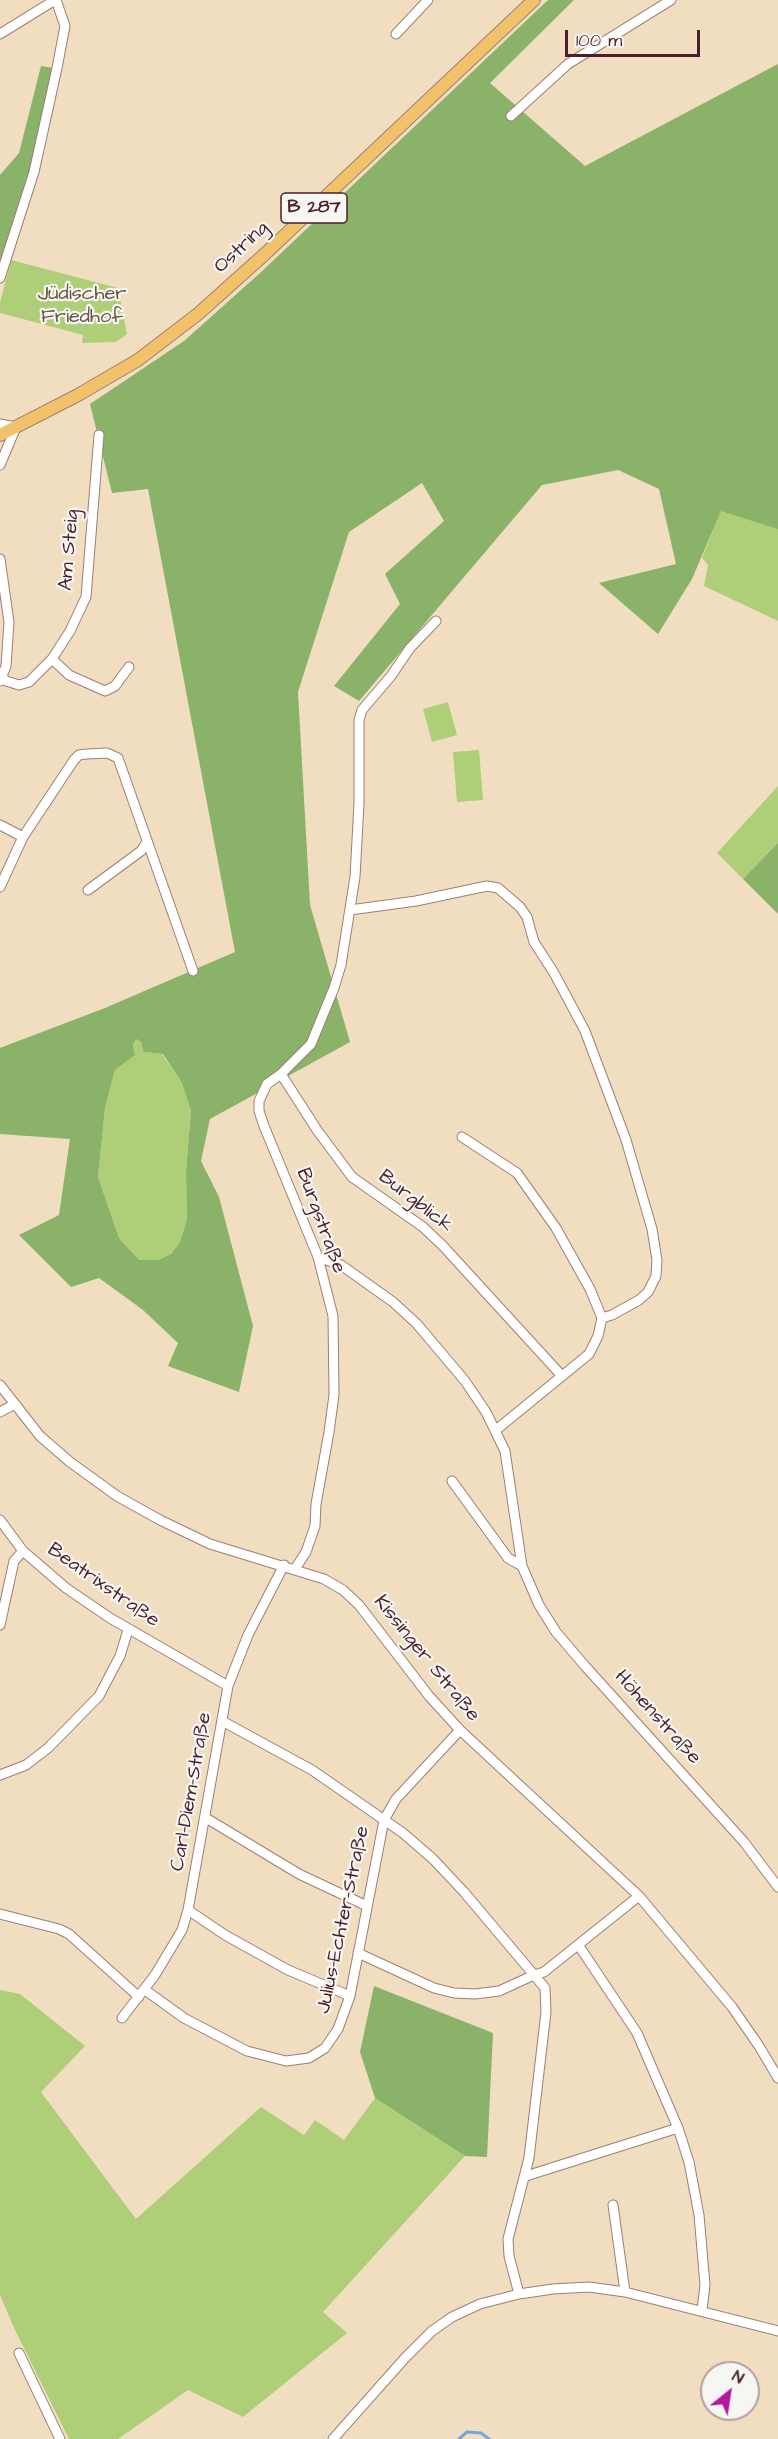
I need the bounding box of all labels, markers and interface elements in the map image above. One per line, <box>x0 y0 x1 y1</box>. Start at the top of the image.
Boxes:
scale bar <box>568 18 703 56</box>
text: 100 m <box>576 28 622 53</box>
road number: B 287 <box>281 193 347 223</box>
street label: Ostring <box>210 217 274 279</box>
park label: Jüdischer Friedhof <box>38 283 126 330</box>
street label: Am Steig <box>54 508 86 592</box>
street label: Burgstraße <box>290 1165 350 1277</box>
street label: Burgblick <box>373 1165 457 1239</box>
street label: Beatrixstraße <box>42 1539 164 1633</box>
street label: Kissinger Straße <box>368 1591 484 1727</box>
street label: Höhenstraße <box>608 1666 706 1770</box>
street label: Carl-Diem-Straße <box>166 1711 218 1873</box>
street label: Julius-Echter-Straße <box>312 1824 376 2016</box>
north arrow <box>700 2361 760 2421</box>
text: N <box>728 2365 748 2389</box>

